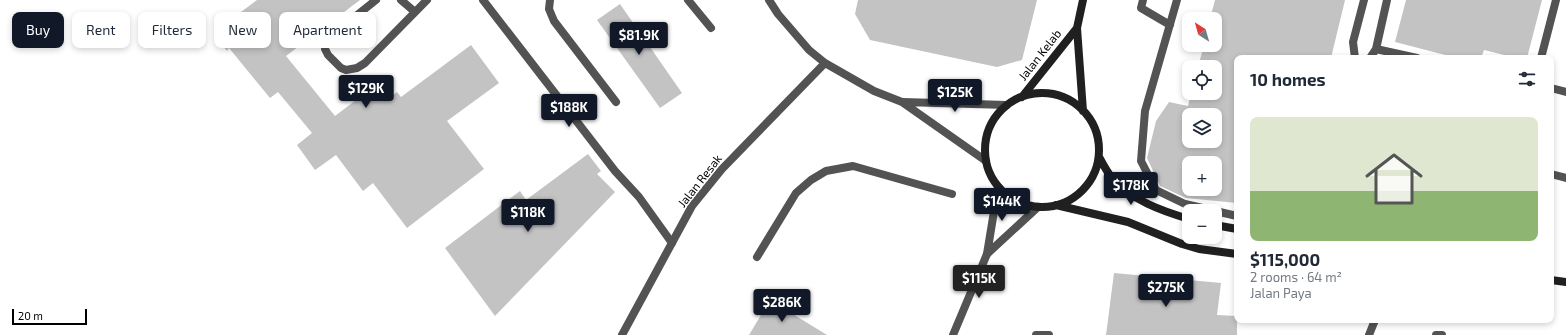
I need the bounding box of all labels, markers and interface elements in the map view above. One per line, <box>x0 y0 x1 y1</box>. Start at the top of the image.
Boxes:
chip: Buy <box>12 12 64 48</box>
chip: Rent <box>72 12 130 48</box>
chip: Filters <box>138 12 206 48</box>
chip: New <box>214 12 271 48</box>
chip: Apartment <box>279 12 376 48</box>
north arrow <box>1182 12 1222 52</box>
map controls <box>1182 12 1222 244</box>
pin: $81.9K <box>606 22 672 56</box>
street label: Jalan Kelab <box>1015 26 1064 83</box>
text: $81.9K <box>619 27 659 43</box>
button: locate <box>1182 60 1222 100</box>
icon: filters <box>1516 68 1538 90</box>
text: 10 homes <box>1250 69 1326 89</box>
pin: $129K <box>338 75 394 109</box>
pin: $125K <box>927 79 983 113</box>
text: $129K <box>348 80 384 96</box>
text: $125K <box>937 84 973 100</box>
pin: $188K <box>541 94 597 128</box>
text: $188K <box>550 99 588 115</box>
button: layers <box>1182 108 1222 148</box>
icon: home <box>1358 143 1430 215</box>
street label: Jalan Resak <box>674 151 724 210</box>
button: + <box>1182 156 1222 196</box>
pin: $178K <box>1103 172 1159 206</box>
text: $178K <box>1113 177 1149 193</box>
pin: $144K <box>974 188 1030 222</box>
text: $144K <box>983 193 1021 209</box>
pin: $118K <box>500 199 556 233</box>
text: $118K <box>510 204 546 220</box>
button: − <box>1182 204 1222 244</box>
text: $115,000 <box>1250 249 1320 269</box>
pin: $115K <box>951 265 1007 299</box>
text: 2 rooms · 64 m² <box>1250 269 1342 285</box>
text: $115K <box>962 270 996 286</box>
pin: $275K <box>1138 274 1194 308</box>
text: $275K <box>1147 279 1185 295</box>
text: Jalan Paya <box>1250 285 1312 301</box>
pin: $286K <box>754 289 810 323</box>
text: $286K <box>762 294 802 310</box>
scale bar <box>12 307 87 326</box>
text: 20 m <box>18 309 43 322</box>

